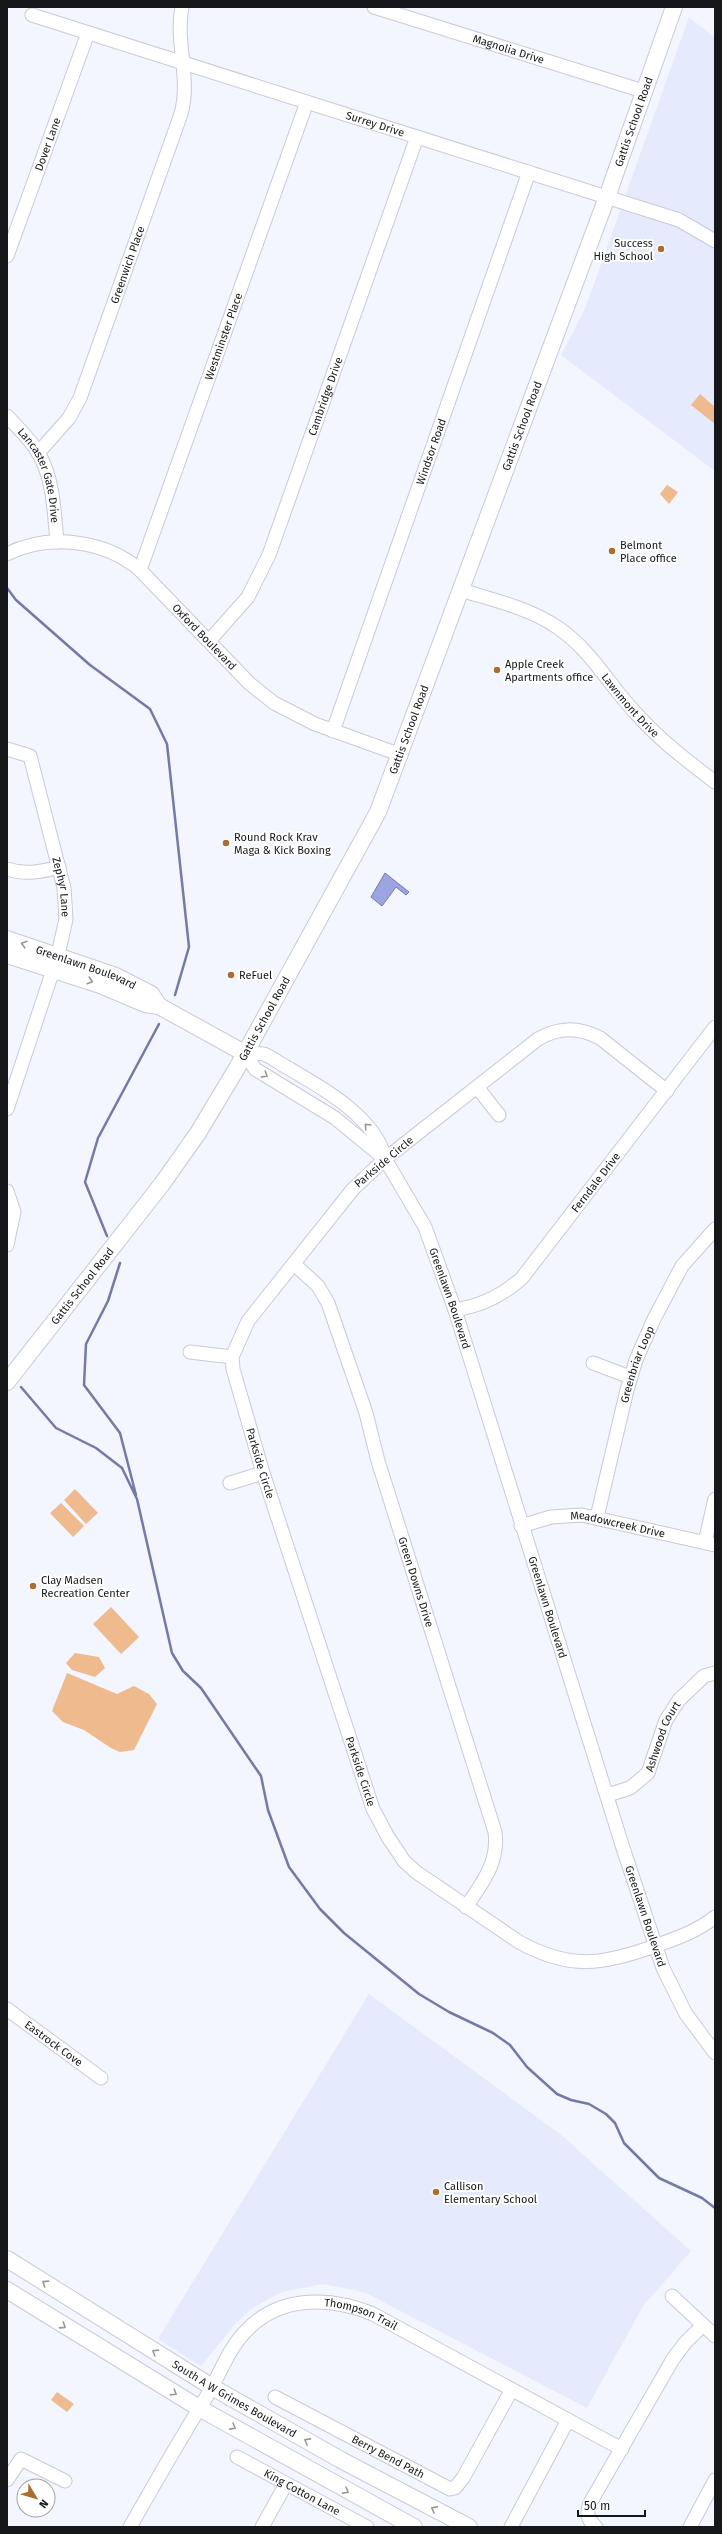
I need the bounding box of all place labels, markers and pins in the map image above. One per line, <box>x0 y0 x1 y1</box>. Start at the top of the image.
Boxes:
place label: Success High School <box>594 237 653 263</box>
marker: Success High School <box>656 244 666 254</box>
place label: Belmont Place office <box>620 539 677 565</box>
marker: Belmont Place office <box>607 546 617 556</box>
place label: Apple Creek Apartments office <box>505 658 593 684</box>
marker: Apple Creek Apartments office <box>492 665 502 675</box>
place label: Round Rock Krav Maga & Kick Boxing <box>234 831 331 857</box>
marker: Round Rock Krav Maga & Kick Boxing <box>221 838 231 848</box>
place label: ReFuel <box>239 969 272 982</box>
marker: ReFuel <box>226 970 236 980</box>
place label: Clay Madsen Recreation Center <box>41 1574 131 1600</box>
marker: Clay Madsen Recreation Center <box>28 1581 38 1591</box>
place label: Callison Elementary School <box>444 2180 537 2206</box>
marker: Callison Elementary School <box>431 2187 441 2197</box>

